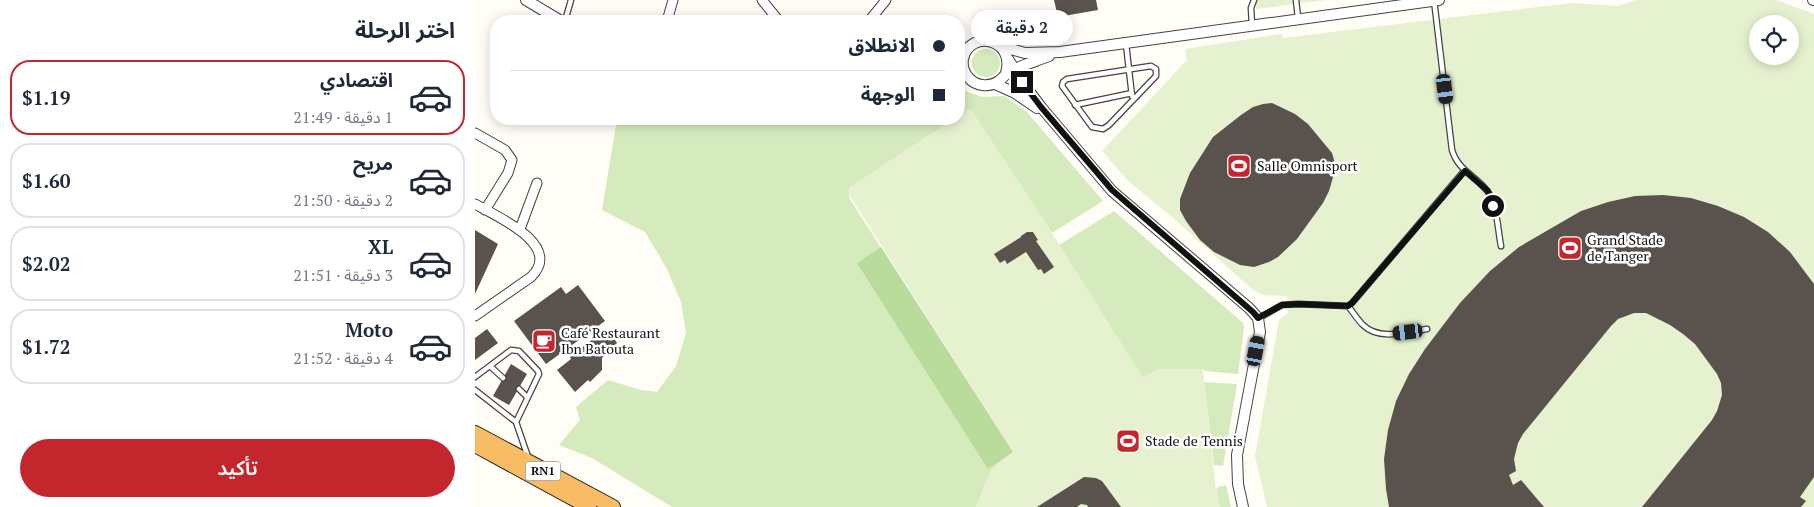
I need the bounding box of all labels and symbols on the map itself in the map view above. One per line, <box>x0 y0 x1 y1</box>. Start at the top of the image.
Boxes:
callout: 2 دقيقة <box>971 9 1073 44</box>
route end <box>1011 71 1033 93</box>
car <box>1435 73 1454 105</box>
sports icon: Salle Omnisport <box>1226 153 1252 179</box>
place label: Salle Omnisport <box>1257 156 1359 175</box>
route start <box>1482 195 1504 217</box>
place label: Grand Stade de Tanger <box>1587 230 1663 265</box>
sports icon: Grand Stade de Tanger <box>1557 235 1583 261</box>
place label: Café Restaurant Ibn Batouta <box>561 323 661 358</box>
car <box>1392 323 1423 341</box>
cafe icon: Café Restaurant Ibn Batouta <box>531 328 557 354</box>
car <box>1245 335 1266 367</box>
sports icon: Stade de Tennis <box>1115 428 1141 454</box>
place label: Stade de Tennis <box>1145 431 1243 450</box>
road number: RN1 <box>525 462 561 481</box>

